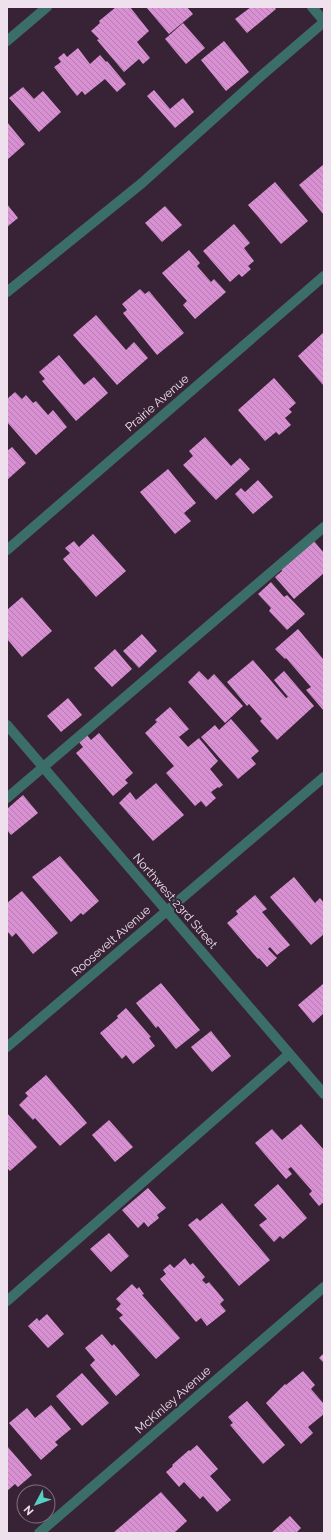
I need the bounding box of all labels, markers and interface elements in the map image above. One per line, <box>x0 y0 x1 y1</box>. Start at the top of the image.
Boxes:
street label: Prairie Avenue <box>122 372 192 434</box>
street label: Northwest 23rd Street <box>130 851 220 951</box>
street label: Roosevelt Avenue <box>69 903 153 979</box>
street label: McKinley Avenue <box>132 1363 214 1437</box>
north arrow <box>16 1484 56 1524</box>
text: N <box>21 1503 36 1518</box>

